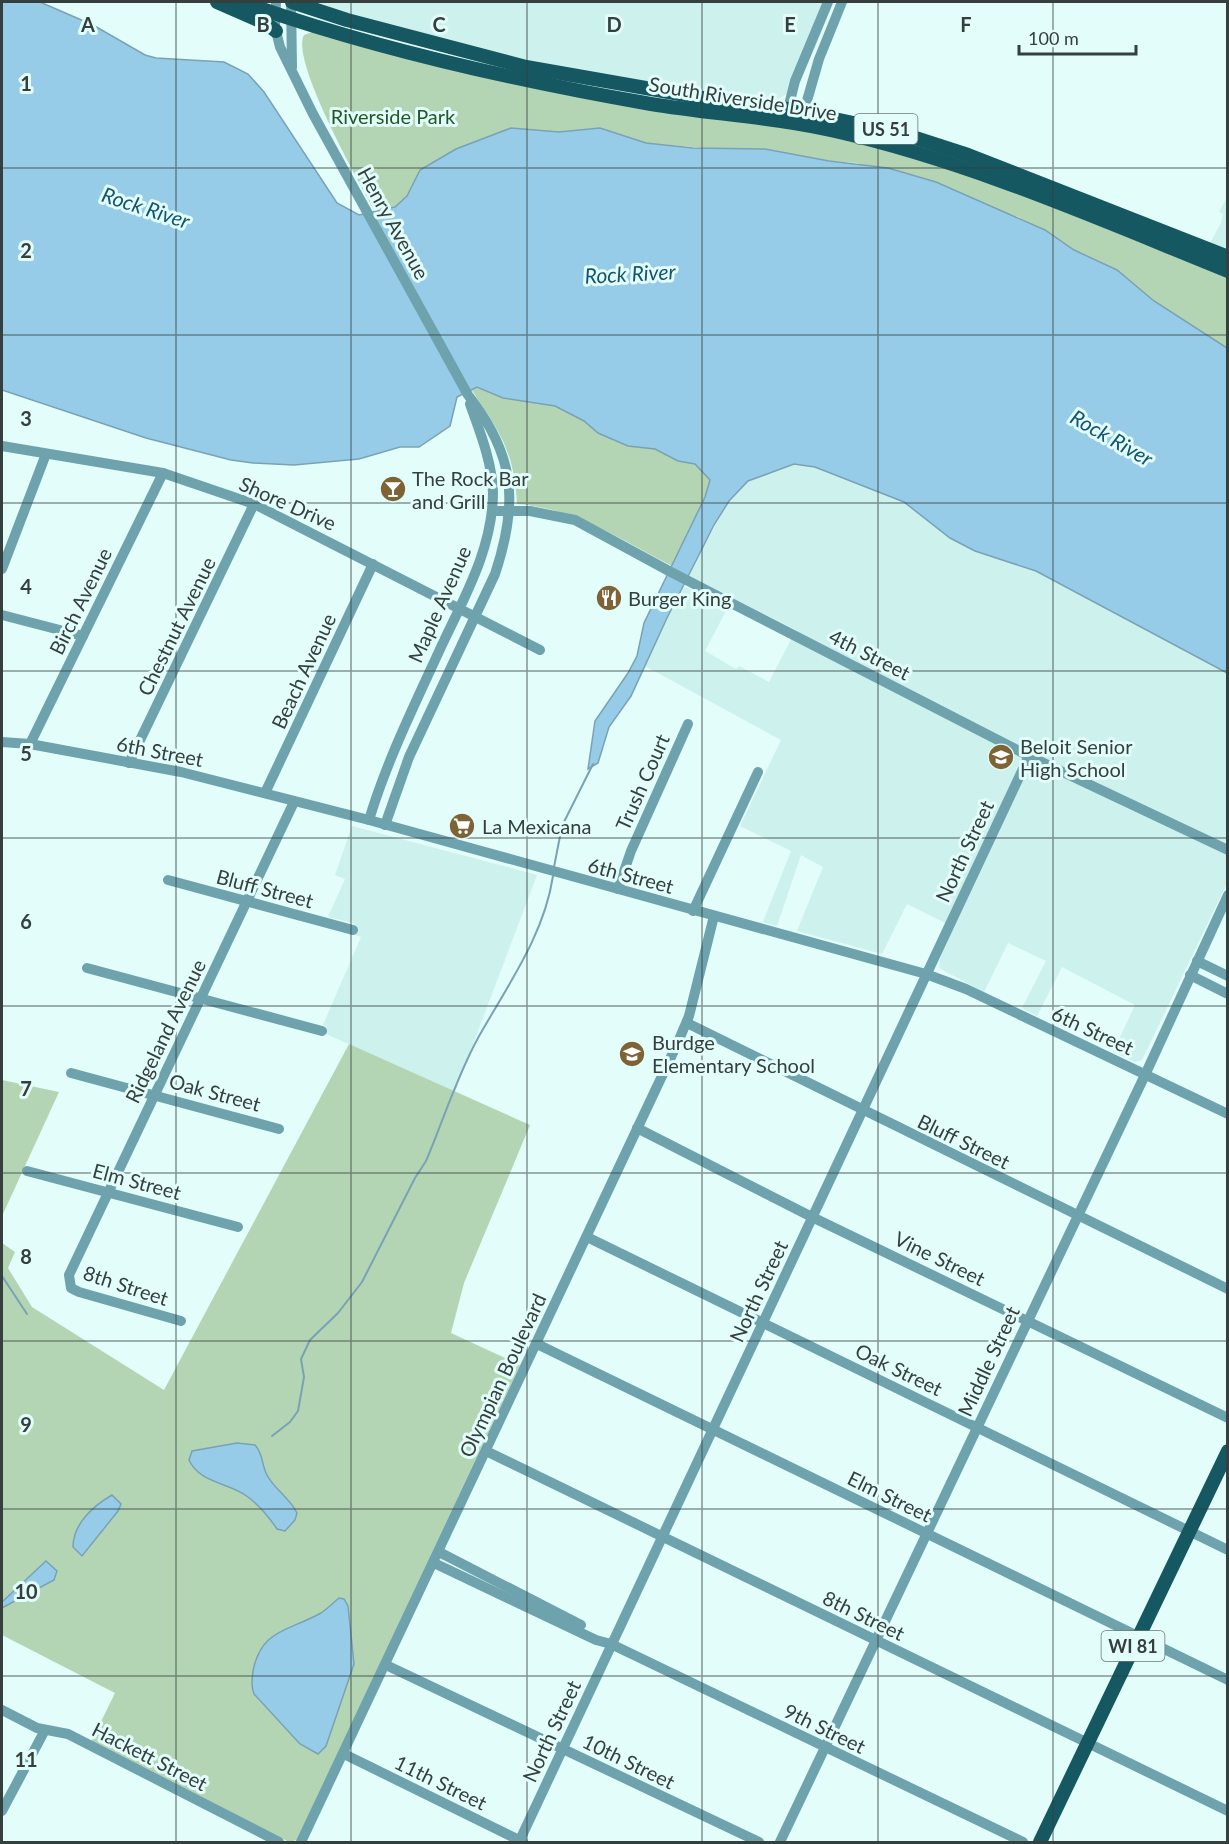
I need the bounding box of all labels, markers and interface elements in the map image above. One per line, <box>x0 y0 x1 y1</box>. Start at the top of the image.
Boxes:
text: A <box>80 12 95 36</box>
text: B <box>256 12 270 36</box>
text: C <box>432 12 446 36</box>
text: D <box>606 12 622 36</box>
text: E <box>784 12 796 36</box>
text: F <box>960 12 972 36</box>
scale bar <box>1019 18 1136 56</box>
text: 100 m <box>1028 27 1079 49</box>
text: 1 <box>20 71 32 95</box>
street label: South Riverside Drive <box>647 71 839 125</box>
park label: Riverside Park <box>331 104 456 128</box>
road number: US 51 <box>854 114 918 144</box>
street label: Henry Avenue <box>353 163 435 283</box>
water label: Rock River <box>99 181 194 233</box>
text: 2 <box>20 238 32 262</box>
water label: Rock River <box>584 258 677 288</box>
water label: Rock River <box>1066 403 1158 471</box>
text: 3 <box>20 406 32 430</box>
place label: The Rock Bar and Grill <box>412 466 529 513</box>
street label: Shore Drive <box>236 471 340 535</box>
bar icon: The Rock Bar and Grill <box>378 474 408 504</box>
street label: Maple Avenue <box>403 542 475 666</box>
street label: Birch Avenue <box>44 544 116 658</box>
street label: Chestnut Avenue <box>132 553 220 699</box>
text: 4 <box>20 574 32 598</box>
restaurant icon: Burger King <box>594 583 624 613</box>
place label: Burger King <box>628 586 731 610</box>
street label: Beach Avenue <box>266 609 340 733</box>
street label: 4th Street <box>825 623 915 685</box>
street label: Trush Court <box>610 730 674 834</box>
street label: 6th Street <box>115 731 205 771</box>
place label: Beloit Senior High School <box>1020 734 1133 781</box>
text: 5 <box>20 741 32 765</box>
school or university icon: Beloit Senior High School <box>986 742 1016 772</box>
street label: North Street <box>930 796 998 906</box>
supermarket icon: La Mexicana <box>447 811 477 841</box>
place label: La Mexicana <box>482 814 591 838</box>
street label: 6th Street <box>586 852 676 898</box>
street label: Bluff Street <box>214 864 316 912</box>
text: 6 <box>20 909 32 933</box>
street label: Ridgeland Avenue <box>120 955 210 1107</box>
street label: 6th Street <box>1048 1001 1138 1059</box>
place label: Burdge Elementary School <box>652 1030 815 1077</box>
school or university icon: Burdge Elementary School <box>617 1039 647 1069</box>
street label: Oak Street <box>167 1068 263 1116</box>
text: 7 <box>20 1076 32 1100</box>
street label: Bluff Street <box>914 1108 1014 1174</box>
street label: Elm Street <box>90 1158 184 1204</box>
street label: Vine Street <box>891 1226 989 1290</box>
street label: North Street <box>724 1236 792 1346</box>
text: 8 <box>20 1244 32 1268</box>
street label: 8th Street <box>81 1260 171 1310</box>
street label: Olympian Boulevard <box>454 1289 550 1461</box>
street label: Middle Street <box>952 1302 1024 1420</box>
street label: Oak Street <box>852 1338 946 1400</box>
text: 9 <box>20 1412 32 1436</box>
street label: Elm Street <box>844 1465 936 1527</box>
text: 10 <box>14 1579 38 1603</box>
street label: 8th Street <box>819 1585 909 1645</box>
road number: WI 81 <box>1102 1631 1164 1661</box>
street label: North Street <box>517 1676 585 1786</box>
street label: 9th Street <box>780 1698 870 1758</box>
street label: Hackett Street <box>88 1717 212 1795</box>
street label: 10th Street <box>579 1728 679 1794</box>
text: 11 <box>14 1747 38 1771</box>
street label: 11th Street <box>391 1749 491 1815</box>

